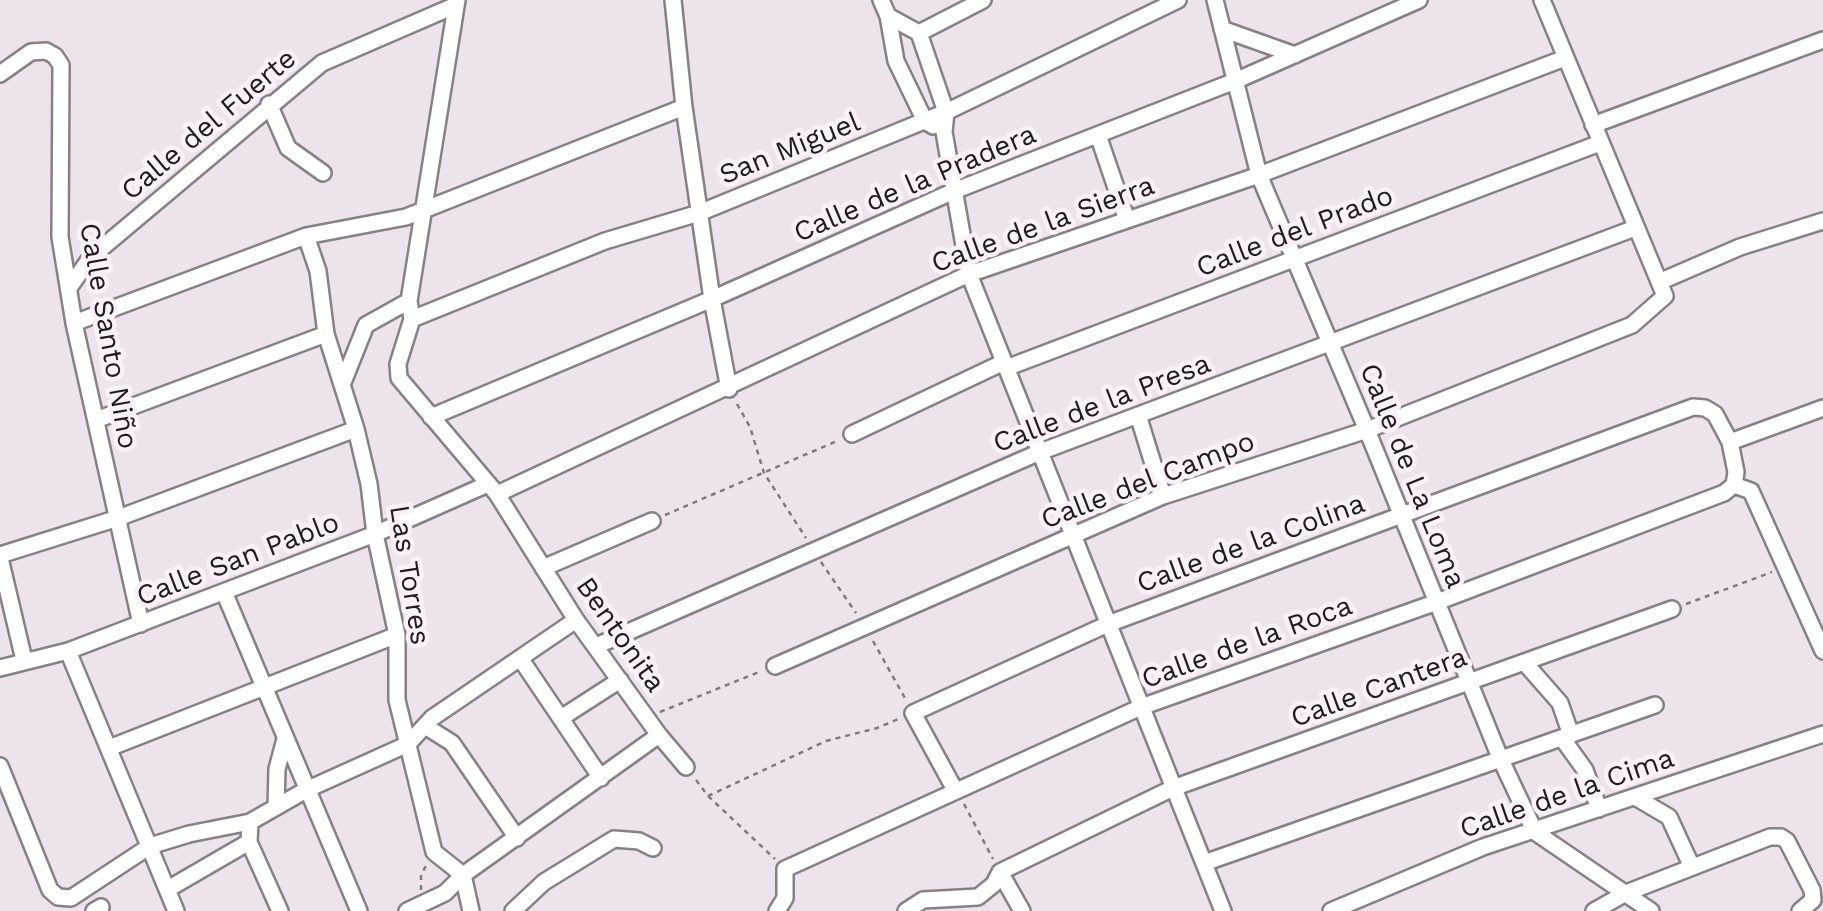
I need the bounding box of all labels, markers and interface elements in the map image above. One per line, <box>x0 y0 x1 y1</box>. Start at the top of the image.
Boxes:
street label: Calle del Fuerte <box>115 42 303 208</box>
street label: San Miguel <box>715 106 865 192</box>
street label: Calle de la Pradera <box>789 118 1041 250</box>
street label: Calle de la Sierra <box>927 169 1159 281</box>
street label: Calle del Prado <box>1192 179 1398 285</box>
street label: Calle Santo Niño <box>72 220 144 452</box>
street label: Calle de la Presa <box>989 347 1215 461</box>
street label: Calle de La Loma <box>1352 359 1472 593</box>
street label: Calle del Campo <box>1037 425 1259 537</box>
street label: Calle de la Colina <box>1132 487 1370 601</box>
street label: Las Torres <box>381 503 437 647</box>
street label: Calle San Pablo <box>132 506 344 614</box>
street label: Bentonita <box>568 571 672 699</box>
street label: Calle de la Roca <box>1137 589 1357 697</box>
street label: Calle Cantera <box>1286 641 1472 735</box>
street label: Calle de la Cima <box>1455 742 1679 846</box>

